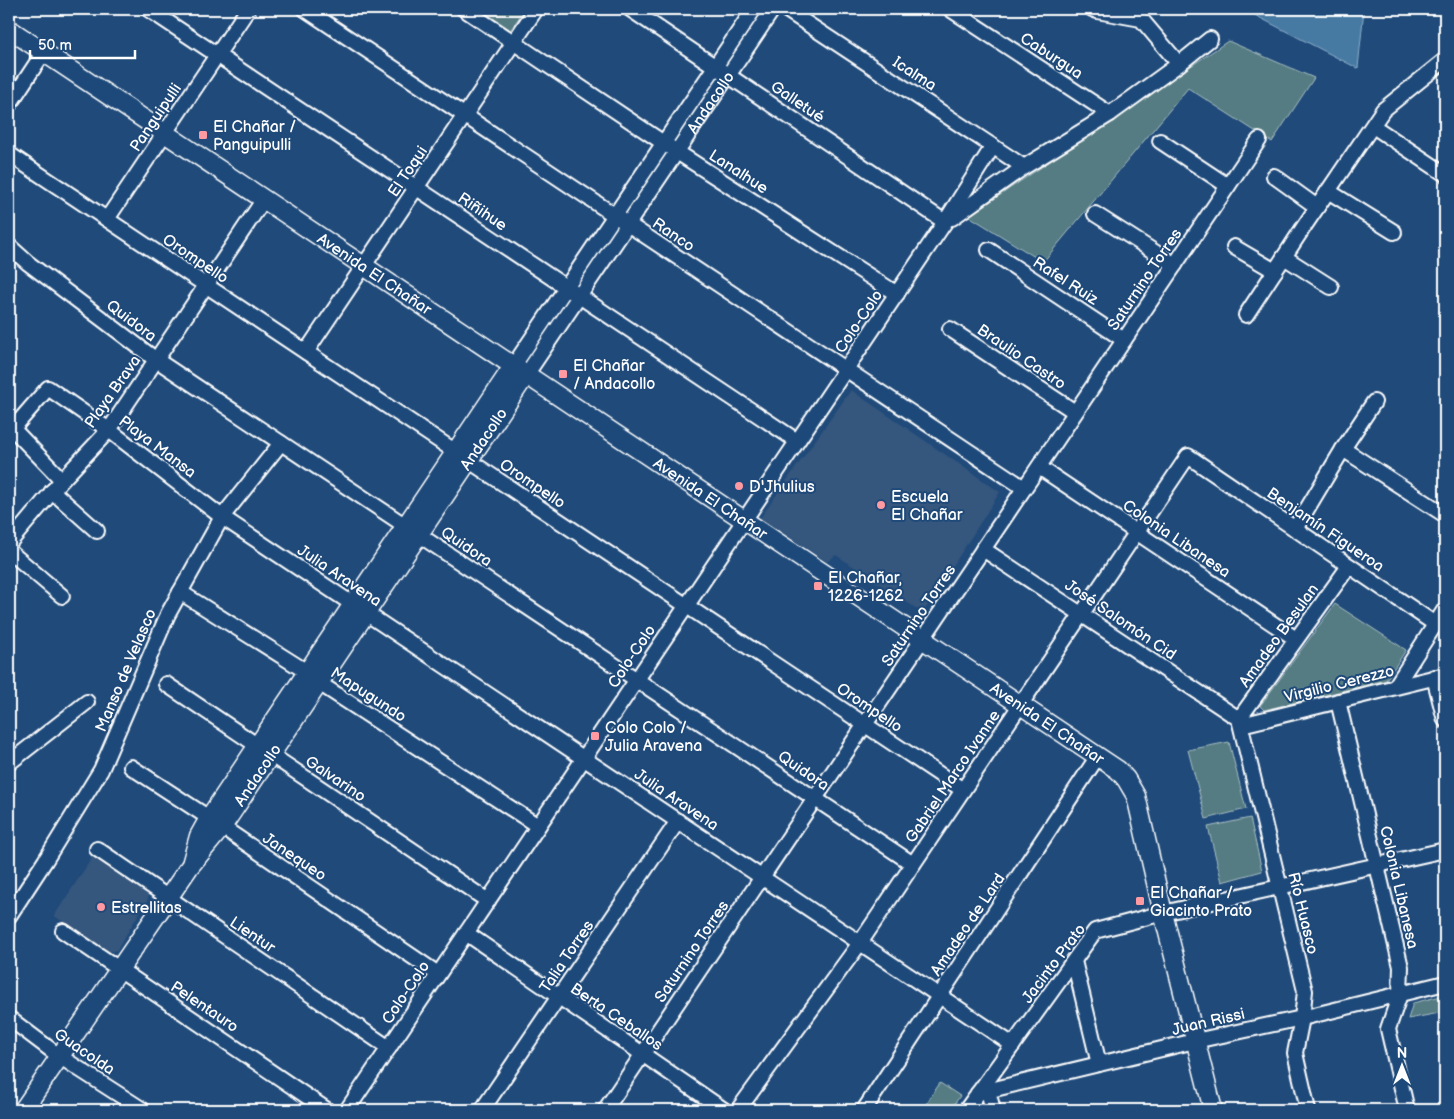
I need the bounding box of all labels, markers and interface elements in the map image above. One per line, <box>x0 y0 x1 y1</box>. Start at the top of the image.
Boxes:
scale bar <box>30 28 135 60</box>
street label: Caburgua <box>1016 29 1086 84</box>
text: 50 m <box>38 36 72 55</box>
street label: Icalma <box>889 53 940 95</box>
street label: Andacollo <box>684 68 739 138</box>
street label: Galletué <box>767 77 828 127</box>
street label: Panguipulli <box>126 80 186 156</box>
place label: El Chañar / Panguipulli <box>213 118 296 155</box>
marker: El Chañar / Panguipulli <box>197 129 209 141</box>
street label: El Toqui <box>384 143 432 201</box>
street label: Lanalhue <box>705 146 772 199</box>
street label: Riñihue <box>454 189 511 236</box>
street label: Ranco <box>648 214 698 256</box>
street label: Saturnino Torres <box>1104 225 1186 334</box>
street label: Orompello <box>159 230 232 288</box>
street label: Avenida El Chañar <box>313 230 435 320</box>
street label: Rafel Ruiz <box>1029 253 1102 310</box>
street label: Colo-Colo <box>831 287 887 357</box>
street label: Quidora <box>102 296 160 346</box>
street label: Braulio Castro <box>973 321 1069 394</box>
street label: Playa Brava <box>81 352 145 432</box>
place label: El Chañar / Andacollo <box>573 357 655 394</box>
marker: El Chañar / Andacollo <box>557 368 569 380</box>
street label: Andacollo <box>457 405 512 474</box>
street label: Playa Mansa <box>115 412 199 482</box>
street label: Avenida El Chañar <box>649 454 771 544</box>
street label: Orompello <box>496 455 569 513</box>
place label: D'Jhulius <box>749 478 815 497</box>
marker: D'Jhulius <box>733 480 745 492</box>
street label: Benjamín Figueroa <box>1263 484 1387 576</box>
place label: Escuela El Chañar <box>891 488 963 525</box>
street label: Colonia Libanesa <box>1119 496 1234 582</box>
marker: Escuela El Chañar <box>875 499 887 511</box>
street label: Quidora <box>437 523 495 571</box>
street label: Julia Aravena <box>294 541 385 611</box>
street label: Saturnino Torres <box>878 561 960 670</box>
place label: El Chañar, 1226-1262 <box>828 569 904 606</box>
street label: José Salomón Cid <box>1061 576 1179 664</box>
marker: El Chañar, 1226-1262 <box>812 580 824 592</box>
street label: Amadeo Besulan <box>1235 581 1323 691</box>
street label: Manso de Velasco <box>92 606 161 735</box>
street label: Colo-Colo <box>604 622 660 692</box>
street label: Virgilio Cerezzo <box>1282 662 1396 707</box>
street label: Mapugundo <box>327 664 410 727</box>
street label: Orompello <box>833 679 906 737</box>
street label: Avenida El Chañar <box>986 679 1108 769</box>
street label: Gabriel Marco Ivanne <box>902 706 1005 847</box>
place label: Colo Colo / Julia Aravena <box>605 719 702 756</box>
marker: Colo Colo / Julia Aravena <box>589 730 601 742</box>
street label: Andacollo <box>231 741 286 810</box>
street label: Quidora <box>774 747 832 795</box>
street label: Galvarino <box>301 752 369 806</box>
street label: Julia Aravena <box>631 765 722 835</box>
street label: Colonia Libanesa <box>1375 824 1422 951</box>
street label: Janequeo <box>259 829 330 885</box>
street label: Amadeo de Lard <box>927 870 1010 980</box>
street label: Río Huasco <box>1283 870 1322 956</box>
place label: El Chañar / Giacinto Prato <box>1150 884 1252 921</box>
marker: El Chañar / Giacinto Prato <box>1134 895 1146 907</box>
street label: Saturnino Torres <box>651 897 733 1006</box>
place label: Estrellitas <box>111 899 182 918</box>
marker: Estrellitas <box>95 901 107 913</box>
street label: Lientur <box>226 913 279 957</box>
street label: Talia Torres <box>536 917 598 997</box>
street label: Jacinto Prato <box>1018 921 1090 1007</box>
street label: Colo-Colo <box>378 958 434 1028</box>
street label: Pelentauro <box>167 978 242 1037</box>
street label: Berta Ceballos <box>566 979 666 1055</box>
street label: Juan Rissi <box>1170 1005 1247 1040</box>
street label: Guacolda <box>50 1025 118 1079</box>
north arrow <box>1376 1042 1426 1092</box>
text: N <box>1397 1045 1407 1062</box>

